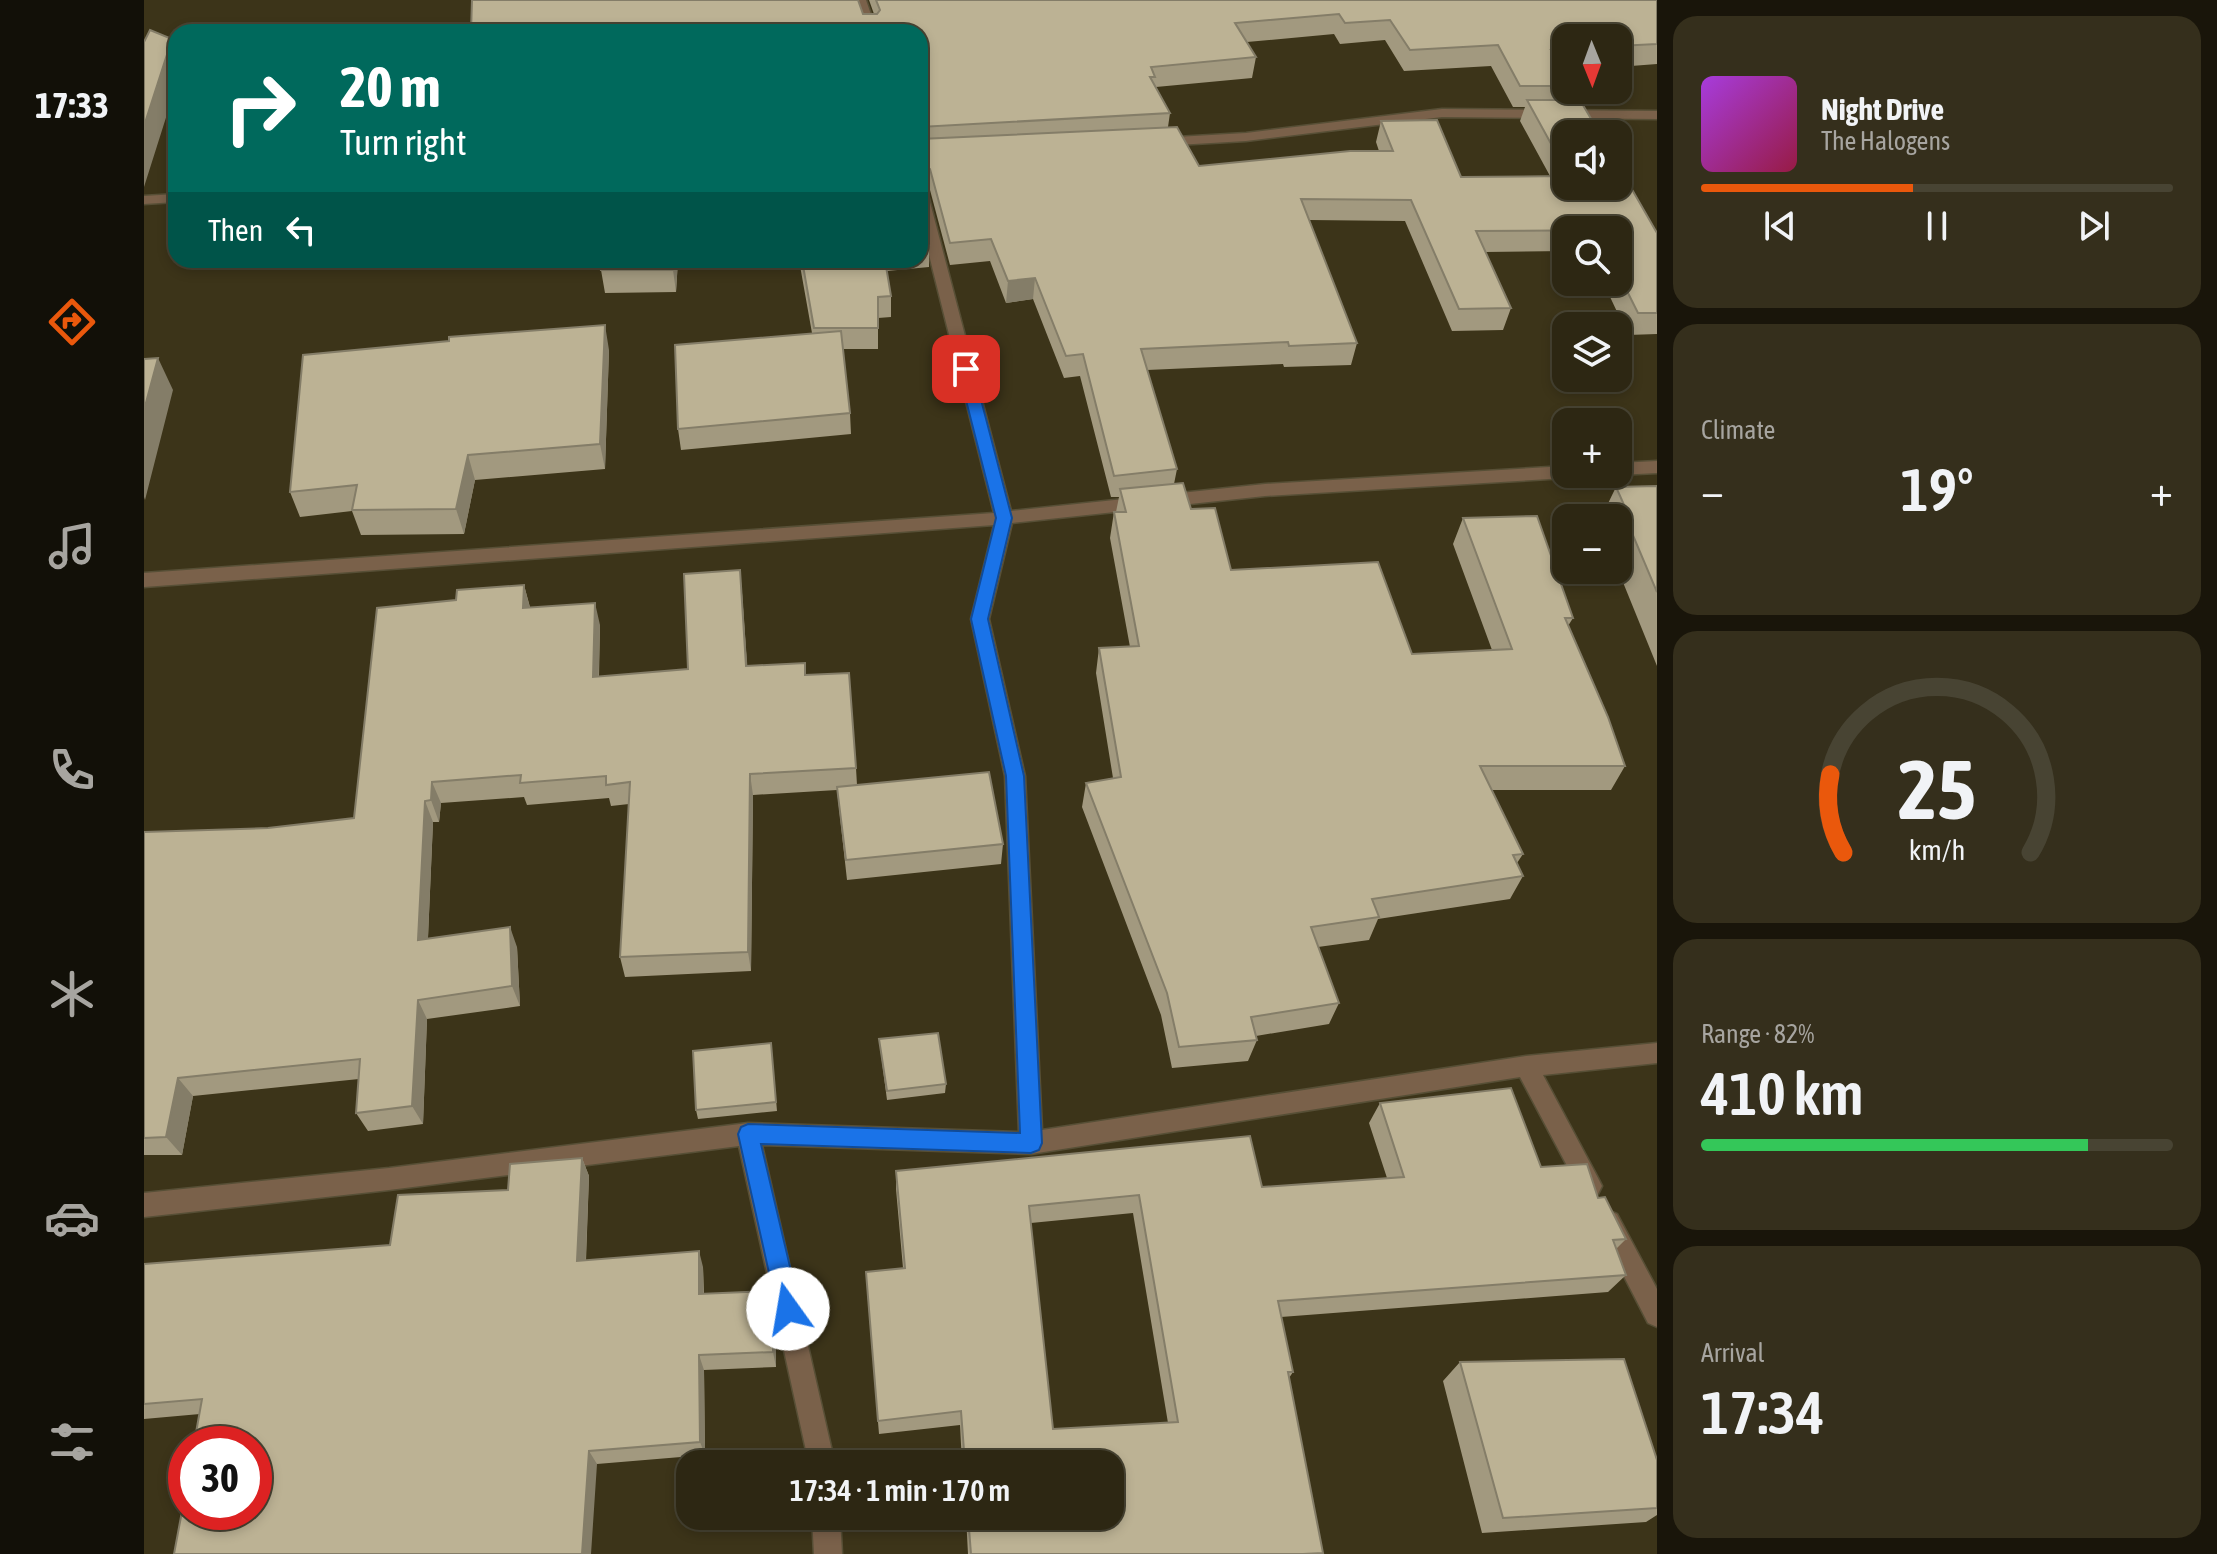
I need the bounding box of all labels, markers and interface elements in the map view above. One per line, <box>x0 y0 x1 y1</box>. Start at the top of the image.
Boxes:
north arrow <box>1552 24 1632 104</box>
map controls <box>1552 24 1632 584</box>
text: 20 m <box>340 55 441 119</box>
icon: right <box>208 56 312 160</box>
text: 17:33 <box>35 84 109 126</box>
text: Night Drive <box>1821 92 1944 126</box>
button: sound <box>1552 120 1632 200</box>
text: Turn right <box>340 121 467 163</box>
text: The Halogens <box>1821 126 1950 156</box>
icon: previous <box>1758 204 1802 248</box>
icon: pause <box>1915 204 1959 248</box>
icon: next <box>2072 204 2116 248</box>
icon: left <box>279 208 323 252</box>
text: Then <box>208 213 263 247</box>
button: search <box>1552 216 1632 296</box>
icon: directions <box>44 294 100 350</box>
button: layers <box>1552 312 1632 392</box>
pin <box>932 335 1000 403</box>
icon: arrive <box>944 347 988 391</box>
button: + <box>1552 408 1632 488</box>
text: Climate <box>1701 415 1775 445</box>
text: 19° <box>1901 455 1973 524</box>
text: − <box>1701 465 1724 515</box>
text: + <box>2150 465 2173 515</box>
button: − <box>1552 504 1632 584</box>
icon: music <box>44 518 100 574</box>
text: 25 <box>1898 741 1976 837</box>
icon: phone <box>44 742 100 798</box>
text: km/h <box>1909 833 1965 866</box>
icon: climate <box>44 966 100 1022</box>
text: Range · 82% <box>1701 1019 1814 1049</box>
text: 410 km <box>1701 1059 1863 1128</box>
icon: car <box>44 1190 100 1246</box>
position arrow <box>746 1267 830 1351</box>
text: Arrival <box>1701 1338 1765 1368</box>
text: 17:34 <box>1701 1378 1824 1447</box>
icon: filters <box>44 1414 100 1470</box>
speed limit sign: 30 <box>168 1426 272 1530</box>
text: 17:34 · 1 min · 170 m <box>790 1473 1010 1507</box>

